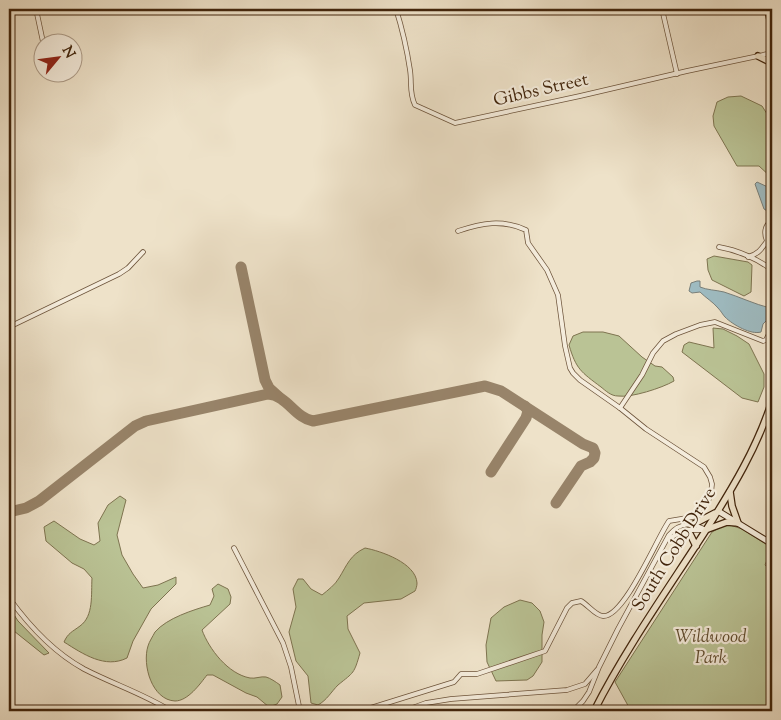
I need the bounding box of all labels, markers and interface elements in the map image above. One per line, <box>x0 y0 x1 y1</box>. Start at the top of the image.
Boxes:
north arrow <box>32 32 82 82</box>
text: N <box>56 43 79 62</box>
street label: Gibbs Street <box>491 67 591 115</box>
street label: South Cobb Drive <box>626 483 724 617</box>
park label: Wildwood Park <box>675 625 747 672</box>

